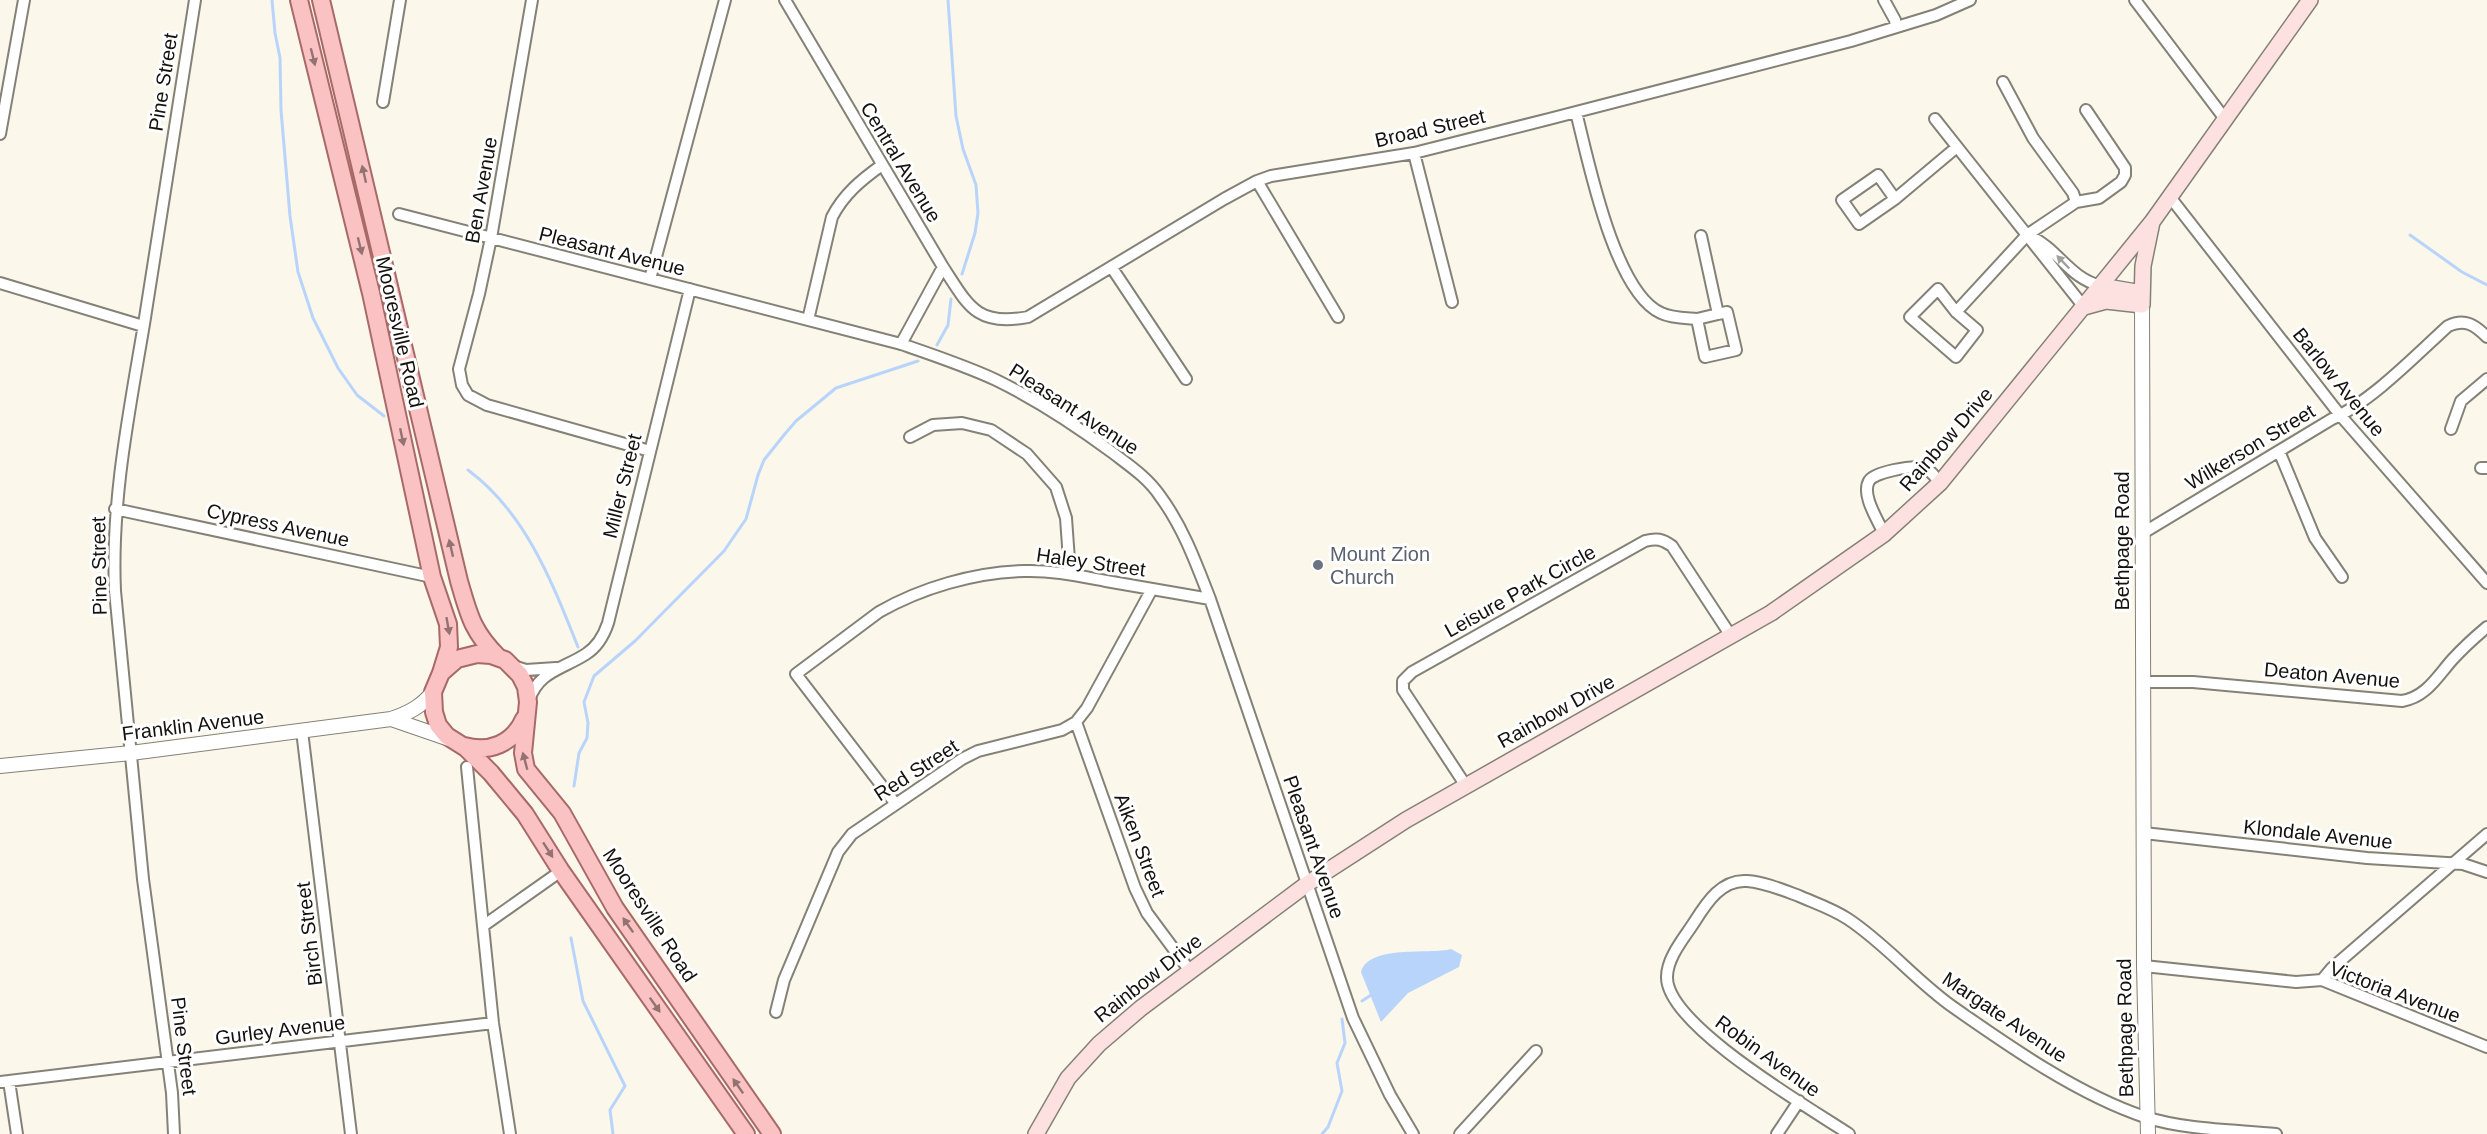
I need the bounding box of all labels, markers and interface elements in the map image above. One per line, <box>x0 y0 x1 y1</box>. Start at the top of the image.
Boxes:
street label: Pine Street <box>144 31 182 133</box>
one-way arrow <box>308 48 318 66</box>
street label: Central Avenue <box>856 98 946 226</box>
street label: Broad Street <box>1373 105 1488 151</box>
street label: Ben Avenue <box>461 135 501 245</box>
one-way arrow <box>358 165 368 183</box>
street label: Pleasant Avenue <box>537 222 687 280</box>
one-way arrow <box>355 237 365 255</box>
street label: Mooresville Road <box>372 254 428 410</box>
one-way arrow <box>2057 255 2071 269</box>
street label: Barlow Avenue <box>2289 323 2389 441</box>
street label: Pleasant Avenue <box>1005 359 1143 459</box>
street label: Rainbow Drive <box>1895 383 1997 495</box>
street label: Wilkerson Street <box>2181 400 2319 494</box>
one-way arrow <box>398 427 407 446</box>
street label: Miller Street <box>598 431 646 540</box>
street label: Bethpage Road <box>2111 471 2133 611</box>
street label: Cypress Avenue <box>205 499 351 551</box>
street label: Pine Street <box>87 516 111 616</box>
one-way arrow <box>446 539 456 557</box>
street label: Leisure Park Circle <box>1441 540 1599 642</box>
street label: Haley Street <box>1035 543 1147 581</box>
place label: Mount Zion Church <box>1330 543 1430 588</box>
marker: Mount Zion Church <box>1311 558 1325 572</box>
one-way arrow <box>444 616 453 635</box>
street label: Deaton Avenue <box>2263 658 2401 692</box>
street label: Rainbow Drive <box>1494 670 1618 752</box>
street label: Franklin Avenue <box>121 705 265 745</box>
street label: Red Street <box>870 734 962 805</box>
one-way arrow <box>520 752 530 770</box>
street label: Pleasant Avenue <box>1279 773 1349 921</box>
street label: Aiken Street <box>1110 790 1170 900</box>
street label: Klondale Avenue <box>2242 815 2394 853</box>
one-way arrow <box>542 842 553 858</box>
street label: Mooresville Road <box>599 844 701 986</box>
street label: Birch Street <box>292 880 326 987</box>
one-way arrow <box>622 918 634 934</box>
street label: Rainbow Drive <box>1090 929 1206 1027</box>
street label: Victoria Avenue <box>2327 957 2463 1027</box>
street label: Bethpage Road <box>2113 958 2137 1098</box>
street label: Margate Avenue <box>1939 967 2071 1067</box>
street label: Pine Street <box>167 996 201 1097</box>
one-way arrow <box>649 997 660 1013</box>
street label: Gurley Avenue <box>214 1011 346 1049</box>
street label: Robin Avenue <box>1711 1011 1825 1101</box>
one-way arrow <box>732 1079 744 1095</box>

